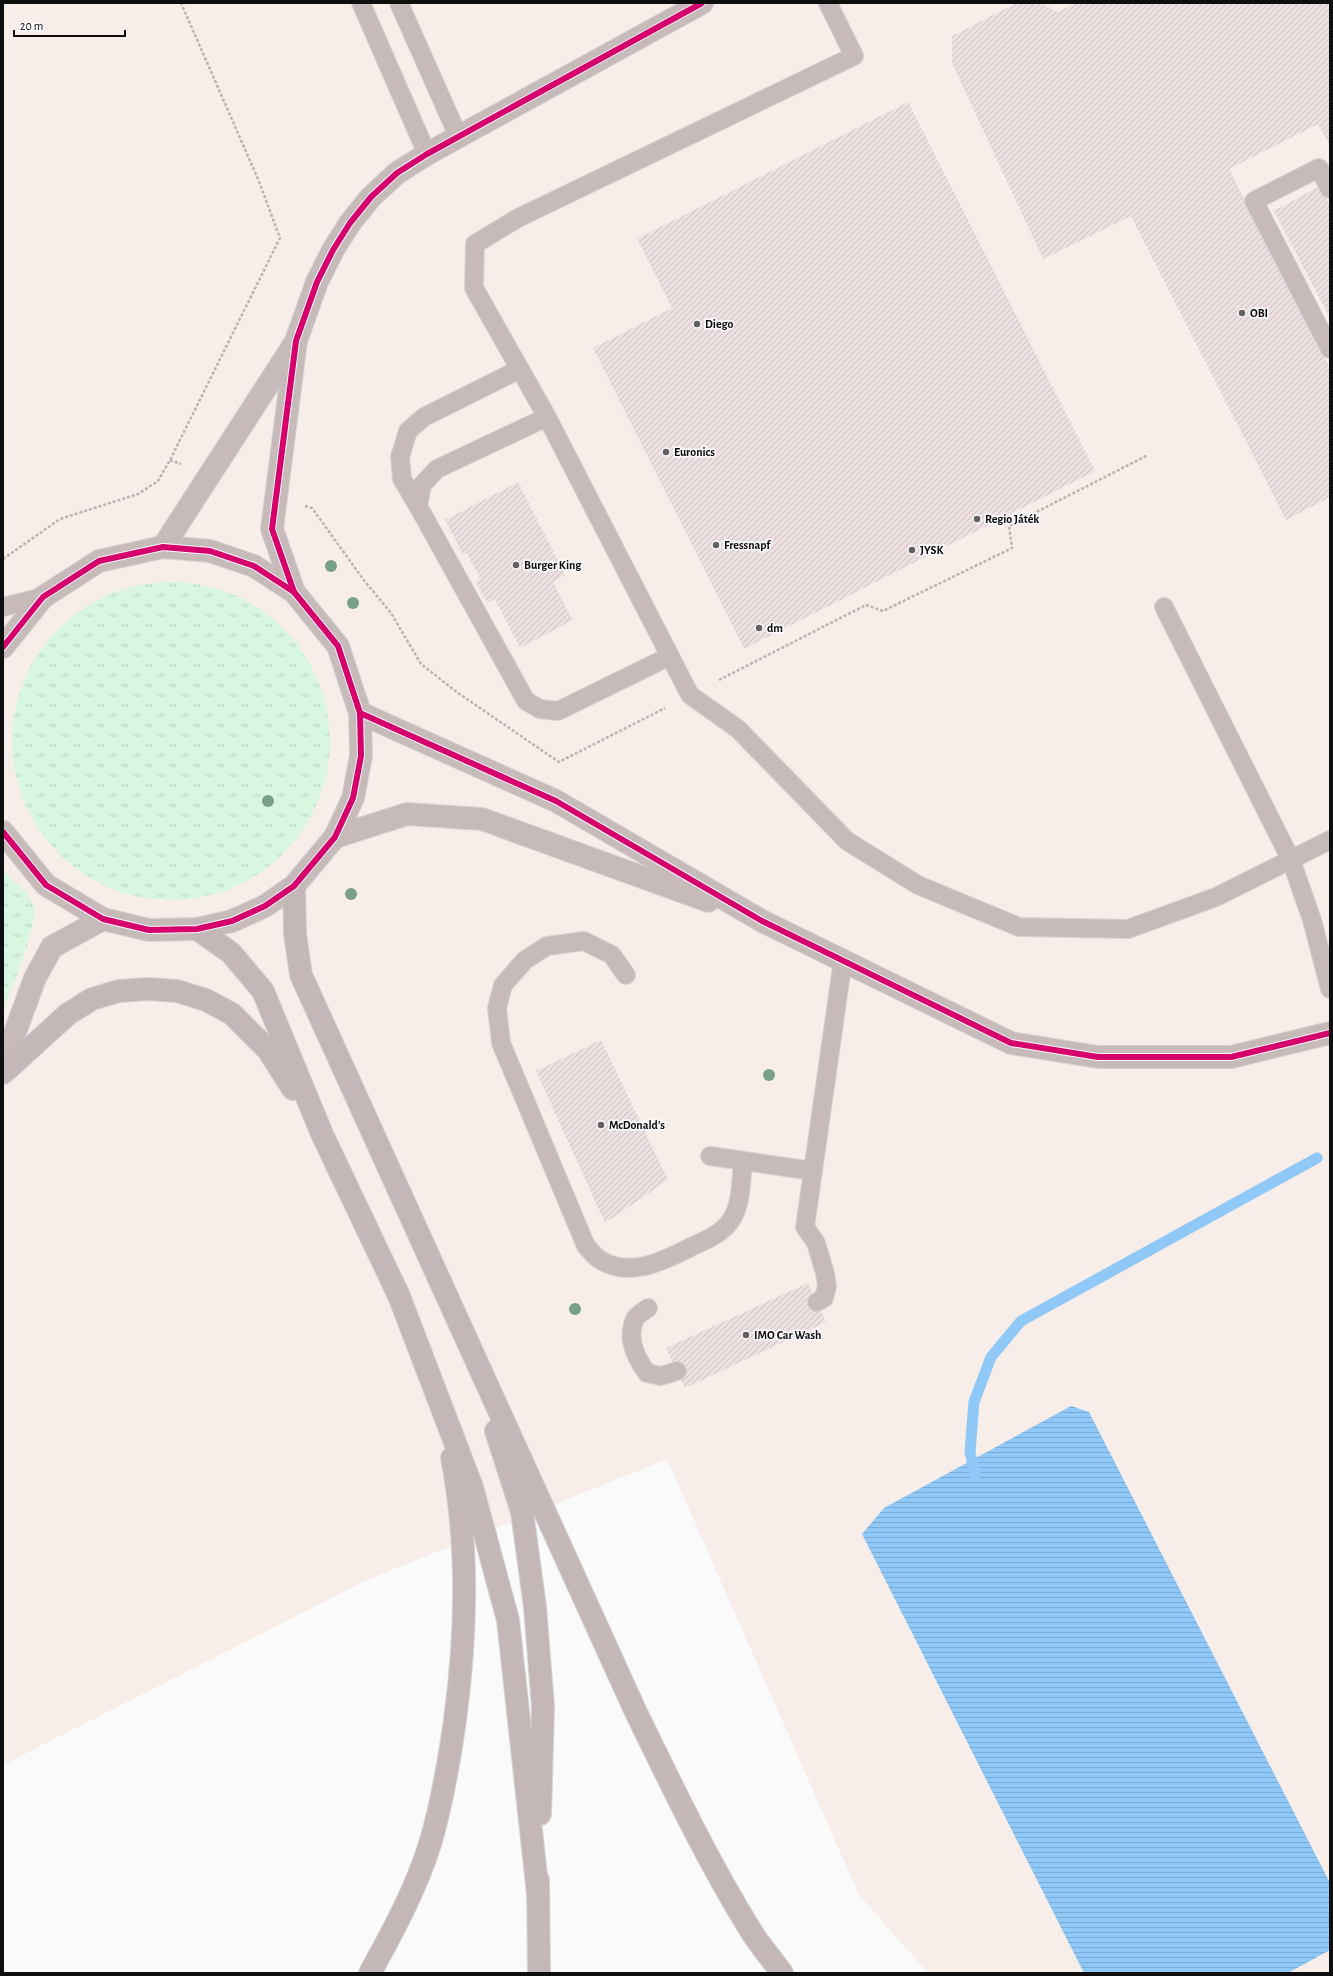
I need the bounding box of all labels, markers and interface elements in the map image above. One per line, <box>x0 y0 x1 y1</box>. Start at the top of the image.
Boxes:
scale bar <box>14 12 125 38</box>
text: 20 m <box>20 20 43 32</box>
place label: OBI <box>1250 307 1268 319</box>
marker: OBI <box>1237 308 1247 318</box>
place label: Diego <box>705 318 733 330</box>
marker: Diego <box>692 319 702 329</box>
place label: Euronics <box>674 446 715 458</box>
marker: Euronics <box>661 447 671 457</box>
place label: Regio Játék <box>985 513 1039 525</box>
marker: Regio Játék <box>972 514 982 524</box>
place label: Fressnapf <box>724 539 771 551</box>
marker: Fressnapf <box>711 540 721 550</box>
place label: JYSK <box>920 544 945 556</box>
marker: JYSK <box>907 545 917 555</box>
place label: Burger King <box>524 559 582 571</box>
marker: Burger King <box>511 560 521 570</box>
place label: dm <box>767 622 783 634</box>
marker: dm <box>754 623 764 633</box>
place label: McDonald's <box>609 1119 665 1131</box>
marker: McDonald's <box>596 1120 606 1130</box>
place label: IMO Car Wash <box>754 1329 821 1341</box>
marker: IMO Car Wash <box>741 1330 751 1340</box>

